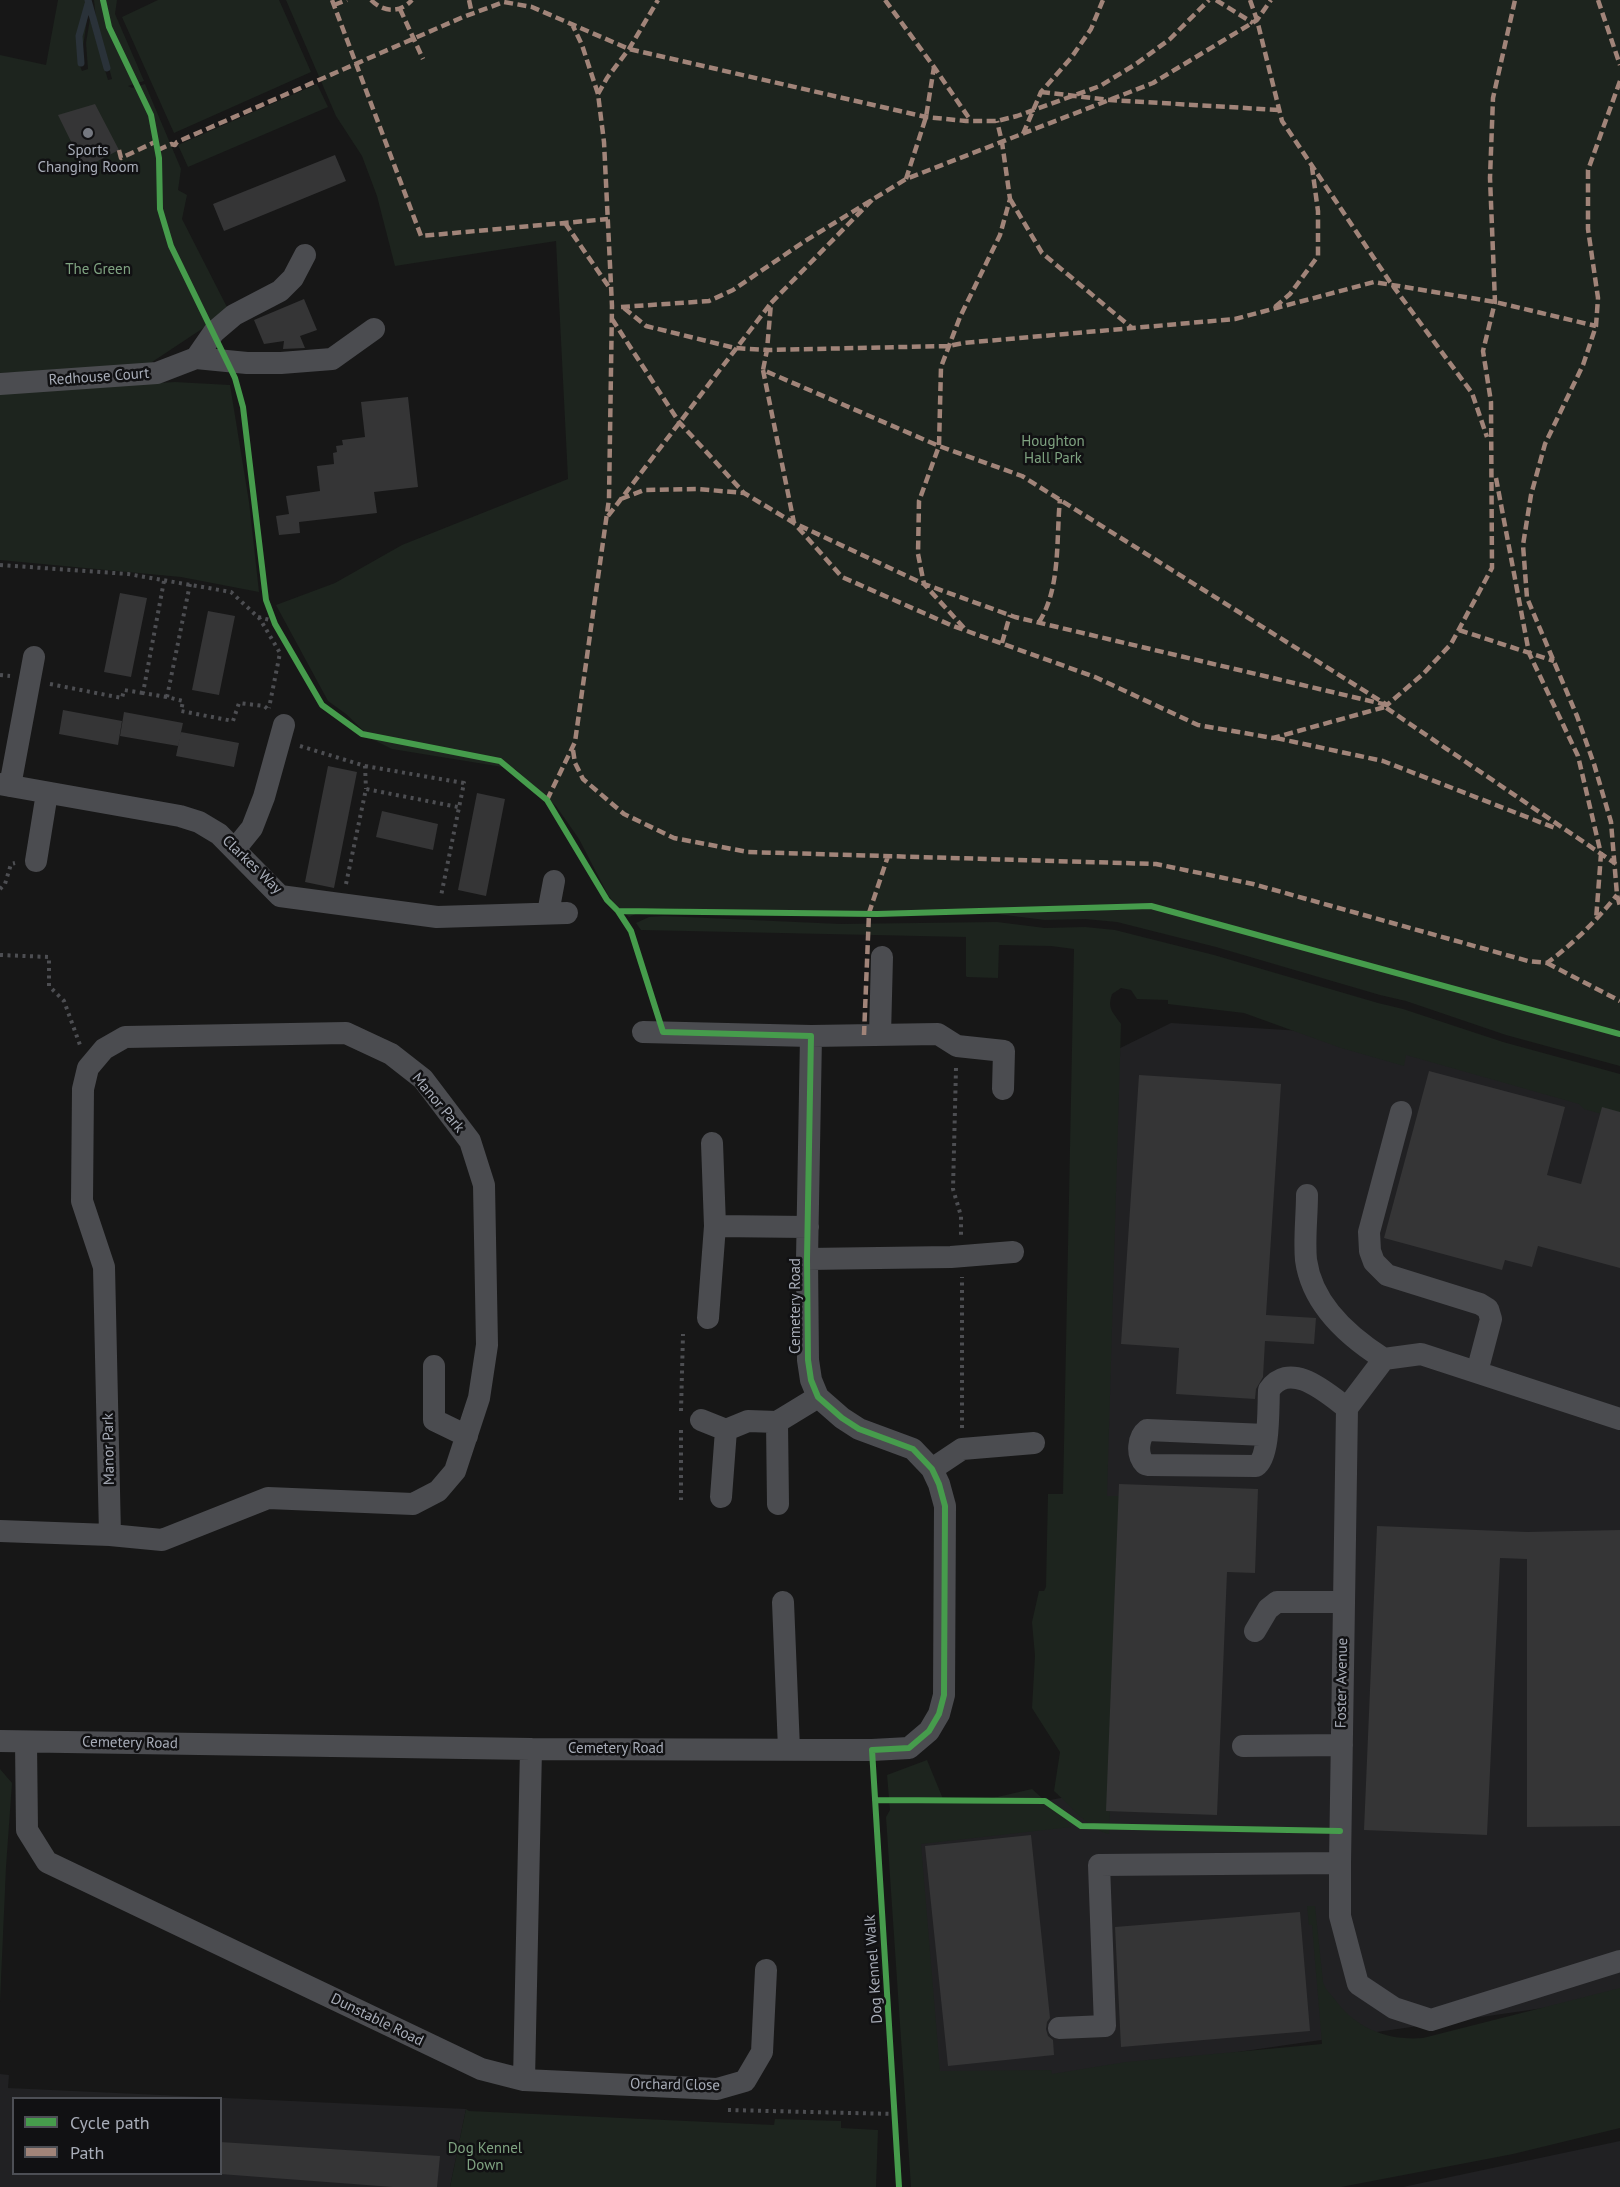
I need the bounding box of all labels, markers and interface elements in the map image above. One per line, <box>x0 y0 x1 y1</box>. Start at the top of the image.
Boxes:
marker: Sports Changing Room <box>81 126 95 140</box>
place label: Sports Changing Room <box>37 142 139 177</box>
park label: The Green <box>65 261 131 279</box>
street label: Redhouse Court <box>48 365 150 389</box>
park label: Houghton Hall Park <box>1021 433 1085 468</box>
street label: Clarkes Way <box>218 832 286 898</box>
street label: Manor Park <box>408 1070 468 1136</box>
street label: Cemetery Road <box>787 1258 805 1354</box>
street label: Manor Park <box>99 1413 119 1485</box>
street label: Foster Avenue <box>1332 1638 1352 1728</box>
street label: Cemetery Road <box>82 1733 178 1753</box>
street label: Cemetery Road <box>568 1740 664 1758</box>
street label: Dog Kennel Walk <box>861 1914 887 2024</box>
street label: Dunstable Road <box>328 1990 426 2050</box>
street label: Orchard Close <box>630 2075 720 2095</box>
legend <box>12 2097 222 2175</box>
text: Cycle path <box>70 2111 150 2134</box>
park label: Dog Kennel Down <box>448 2140 522 2175</box>
text: Path <box>70 2141 104 2164</box>

